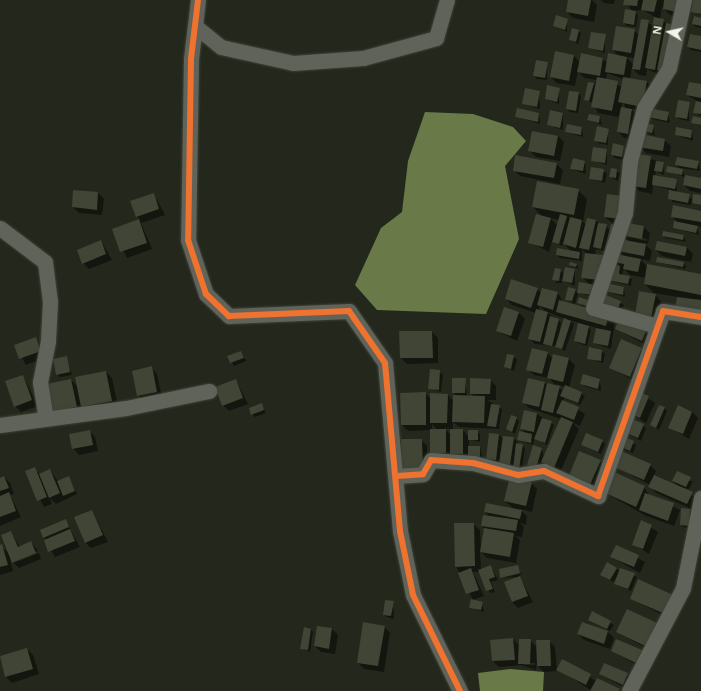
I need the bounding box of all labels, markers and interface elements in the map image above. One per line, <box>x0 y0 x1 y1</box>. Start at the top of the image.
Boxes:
north arrow <box>649 12 689 52</box>
text: N <box>649 24 665 36</box>

